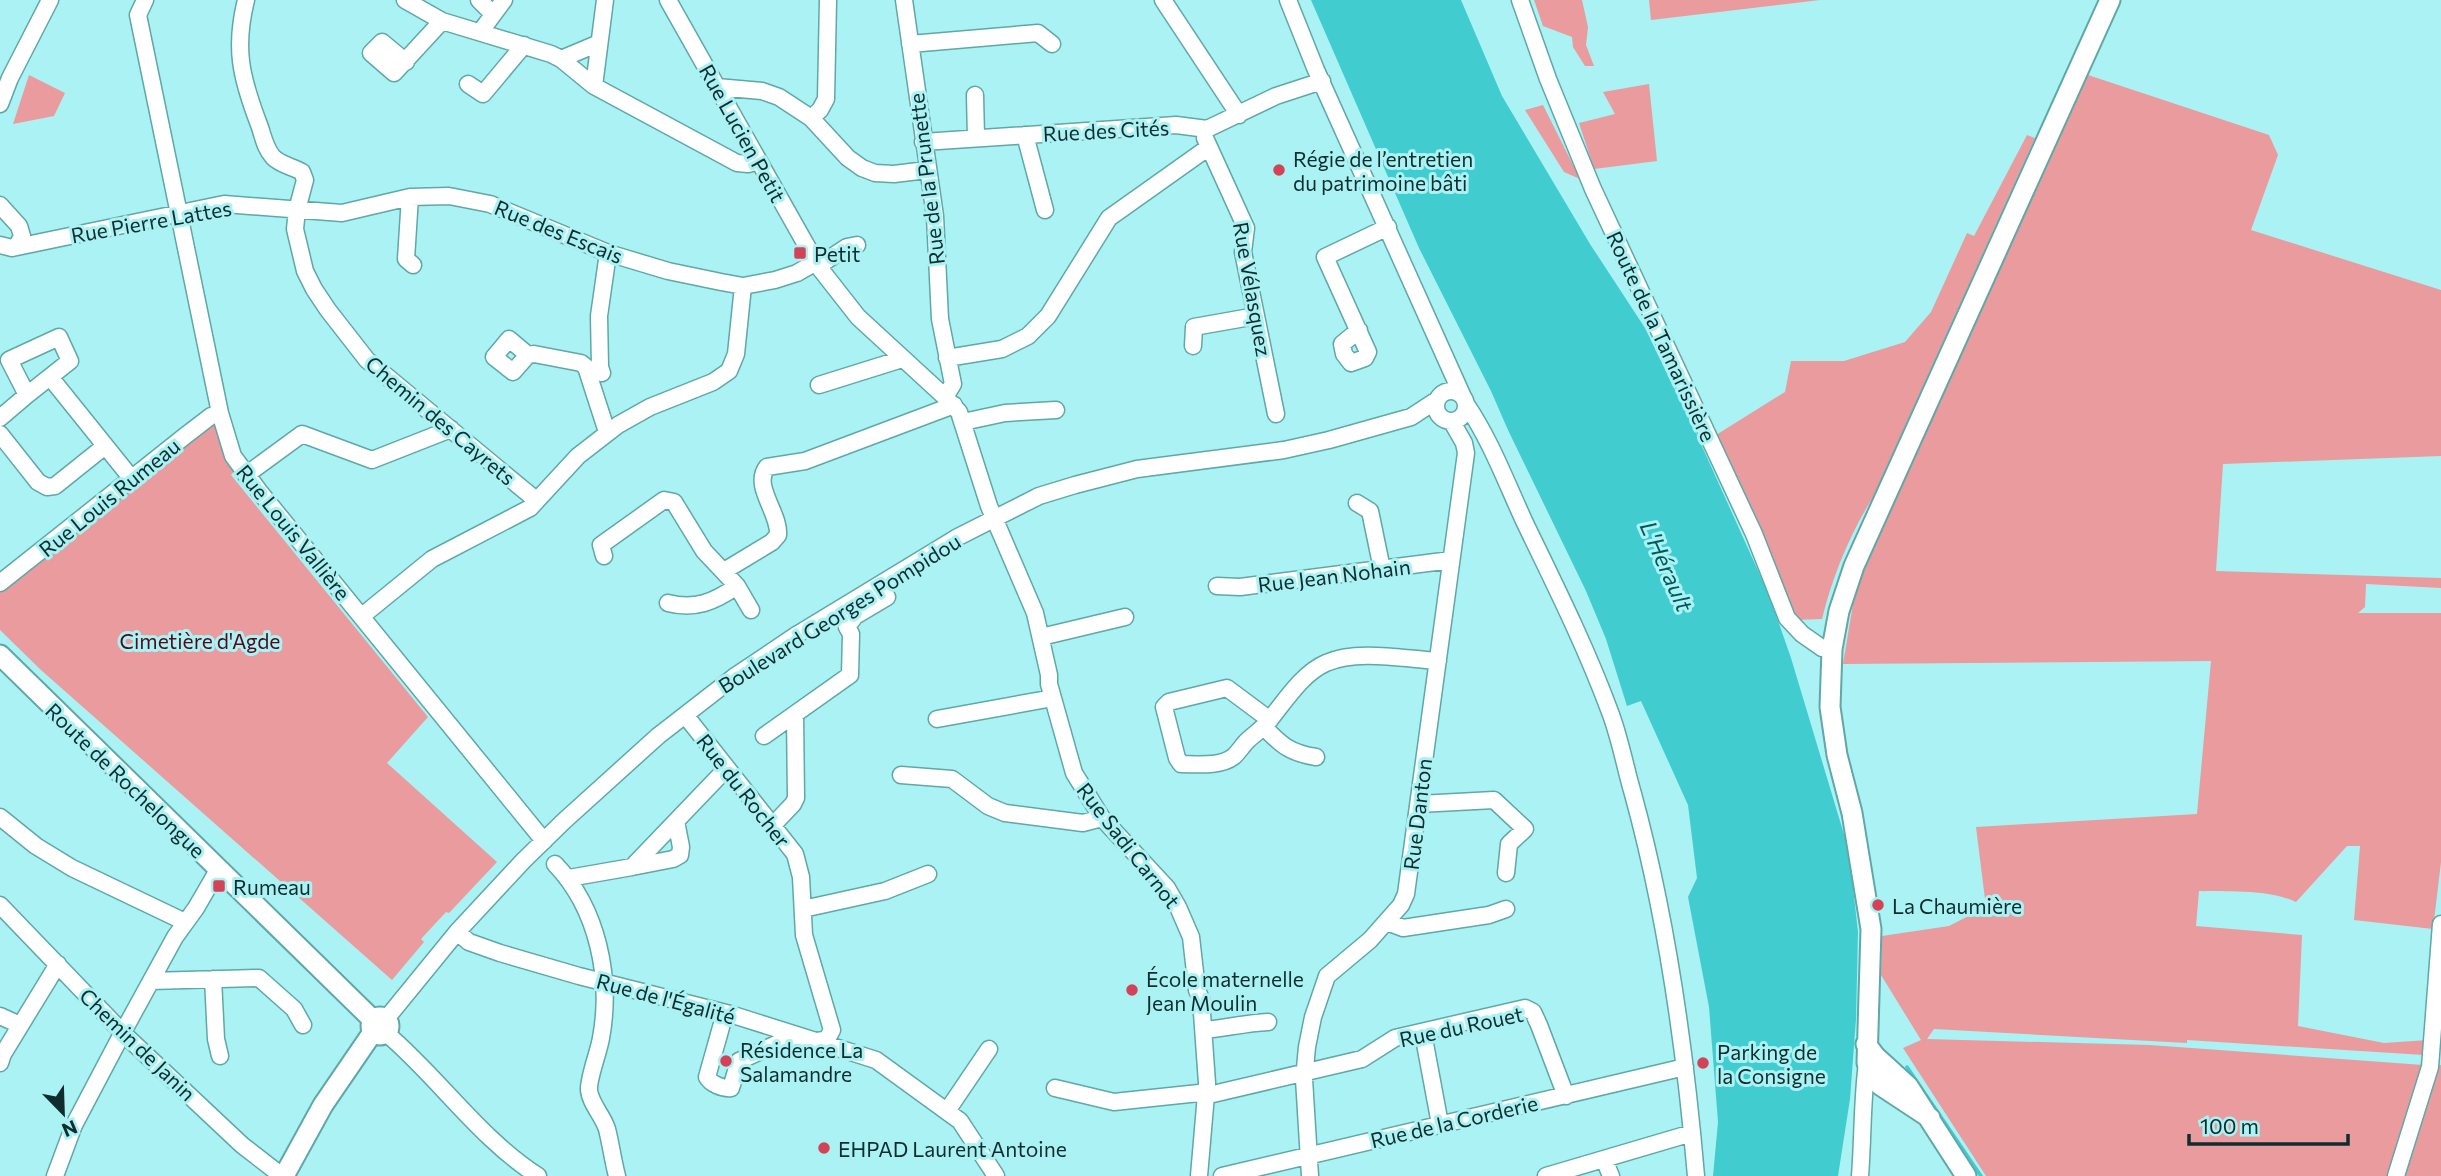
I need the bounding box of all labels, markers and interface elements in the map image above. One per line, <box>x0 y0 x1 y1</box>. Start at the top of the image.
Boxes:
street label: Rue Lucien Petit <box>695 60 791 206</box>
street label: Rue de la Prunette <box>903 92 949 266</box>
street label: Rue des Cités <box>1042 114 1170 146</box>
place label: Régie de l’entretien du patrimoine bâti <box>1293 146 1473 195</box>
marker: Régie de l’entretien du patrimoine bâti <box>1271 162 1287 178</box>
street label: Rue des Escais <box>491 194 627 268</box>
street label: Rue Pierre Lattes <box>69 195 233 247</box>
street label: Rue Vélasquez <box>1229 220 1277 358</box>
street label: Route de la Tamarissière <box>1602 227 1722 445</box>
place label: Petit <box>814 241 860 266</box>
marker: Petit <box>792 245 808 261</box>
street label: Chemin des Cayrets <box>361 350 521 490</box>
street label: Rue Louis Rumeau <box>34 433 184 561</box>
street label: Rue Louis Vallière <box>232 459 356 605</box>
water label: L'Hérault <box>1635 516 1700 616</box>
street label: Boulevard Georges Pompidou <box>713 528 965 698</box>
street label: Rue Jean Nohain <box>1256 553 1412 597</box>
park label: Cimetière d'Agde <box>120 628 280 653</box>
street label: Route de Rochelongue <box>41 697 211 863</box>
street label: Rue du Rocher <box>692 729 796 851</box>
street label: Rue Danton <box>1398 757 1436 871</box>
street label: Rue Sadi Carnot <box>1072 777 1186 913</box>
place label: Rumeau <box>233 874 311 899</box>
marker: Rumeau <box>211 878 227 894</box>
place label: La Chaumière <box>1892 893 2022 918</box>
marker: La Chaumière <box>1870 897 1886 913</box>
place label: École maternelle Jean Moulin <box>1146 966 1304 1015</box>
street label: Rue de l'Égalité <box>594 967 738 1029</box>
marker: École maternelle Jean Moulin <box>1124 982 1140 998</box>
street label: Chemin de Janin <box>75 983 201 1105</box>
street label: Rue du Rouet <box>1397 1001 1525 1051</box>
place label: Résidence La Salamandre <box>740 1037 863 1086</box>
place label: Parking de la Consigne <box>1717 1039 1826 1088</box>
marker: Résidence La Salamandre <box>718 1053 734 1069</box>
marker: Parking de la Consigne <box>1695 1055 1711 1071</box>
north arrow <box>28 1078 98 1148</box>
street label: Rue de la Corderie <box>1368 1090 1540 1152</box>
scale bar <box>2189 1102 2348 1146</box>
text: 100 m <box>2200 1113 2259 1138</box>
text: N <box>59 1116 81 1142</box>
place label: EHPAD Laurent Antoine <box>838 1136 1067 1161</box>
marker: EHPAD Laurent Antoine <box>816 1140 832 1156</box>

